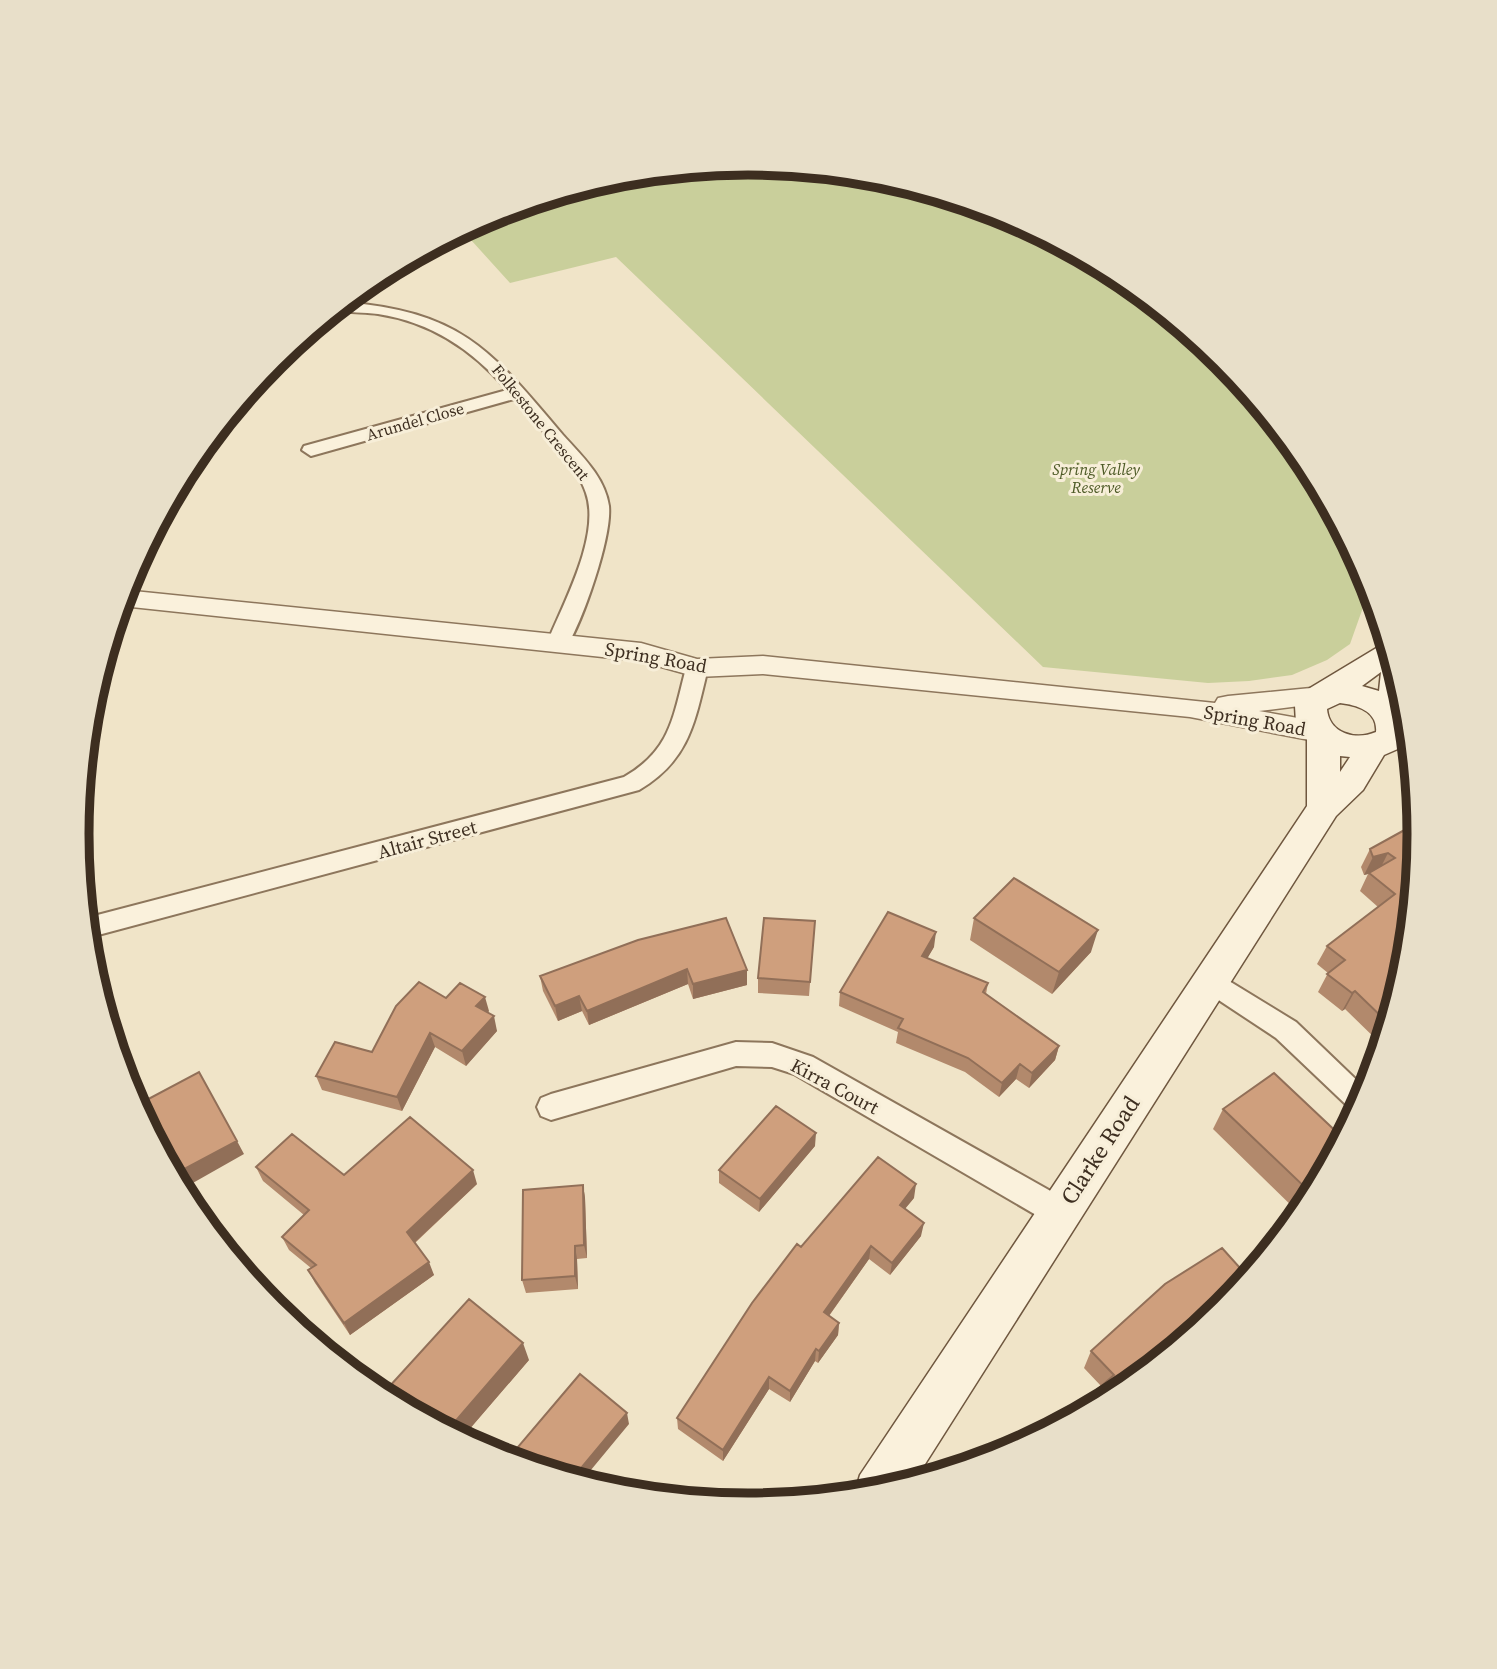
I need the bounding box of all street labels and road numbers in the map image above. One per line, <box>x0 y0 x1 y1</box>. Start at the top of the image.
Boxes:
street label: Folkestone Crescent <box>487 359 595 485</box>
street label: Arundel Close <box>364 397 466 445</box>
street label: Spring Road <box>603 635 709 679</box>
street label: Spring Road <box>1202 698 1308 742</box>
street label: Altair Street <box>375 813 480 865</box>
street label: Kirra Court <box>786 1052 884 1120</box>
street label: Clarke Road <box>1053 1089 1147 1211</box>

